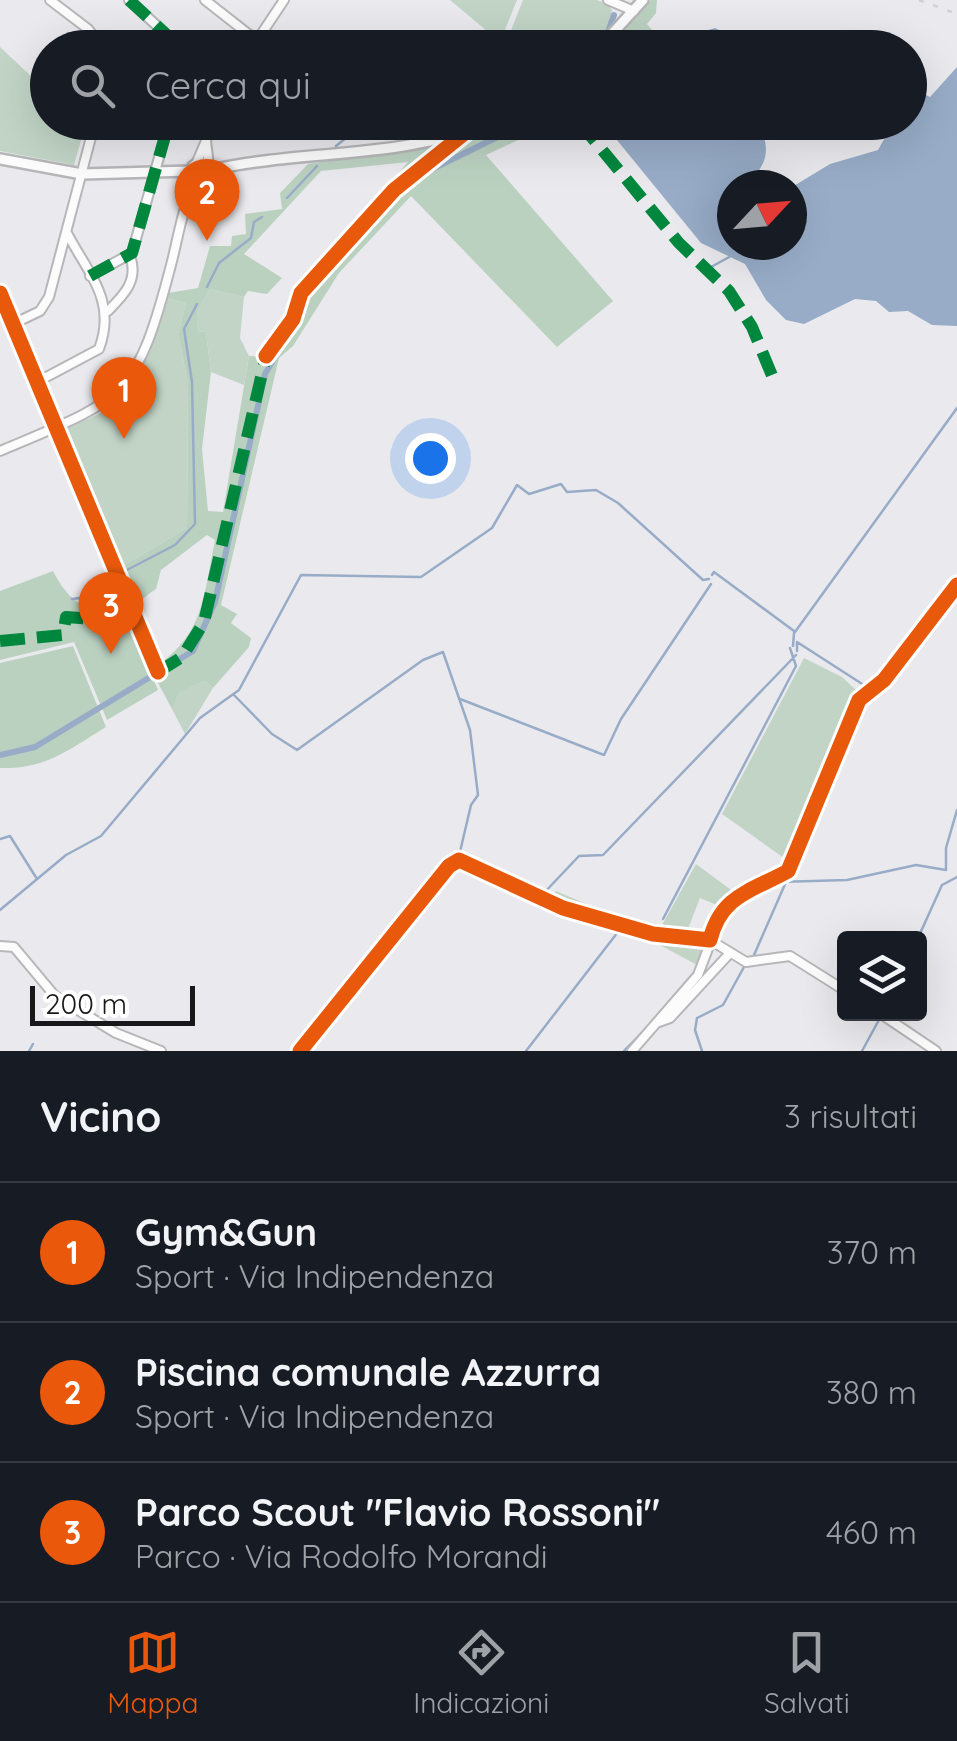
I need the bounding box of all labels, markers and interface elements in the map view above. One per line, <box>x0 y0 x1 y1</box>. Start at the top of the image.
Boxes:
search box <box>30 30 927 140</box>
icon: search <box>65 58 120 113</box>
text: Cerca qui <box>145 61 311 109</box>
pin: 2 <box>174 158 240 241</box>
north arrow <box>717 170 807 260</box>
pin: 1 <box>92 356 156 439</box>
your location <box>405 433 456 484</box>
pin: 3 <box>78 572 144 654</box>
map controls <box>837 931 927 1021</box>
button: layers <box>837 931 927 1021</box>
scale bar <box>30 981 195 1026</box>
text: 200 m <box>45 986 127 1021</box>
text: Vicino <box>40 1090 161 1143</box>
text: 3 risultati <box>784 1096 917 1136</box>
text: Gym&Gun <box>135 1208 317 1256</box>
text: 1 <box>66 1232 79 1272</box>
text: 370 m <box>827 1232 917 1272</box>
text: Sport · Via Indipendenza <box>135 1256 494 1296</box>
text: Piscina comunale Azzurra <box>135 1348 601 1396</box>
text: 2 <box>63 1372 82 1412</box>
text: 380 m <box>826 1372 917 1412</box>
text: Sport · Via Indipendenza <box>135 1396 494 1436</box>
text: Parco Scout "Flavio Rossoni" <box>135 1488 660 1536</box>
text: 3 <box>64 1512 81 1552</box>
text: 460 m <box>826 1512 917 1552</box>
text: Parco · Via Rodolfo Morandi <box>135 1536 548 1576</box>
tab: Mappa <box>107 1625 198 1720</box>
tab: Indicazioni <box>413 1625 549 1720</box>
tab: Salvati <box>764 1625 850 1720</box>

